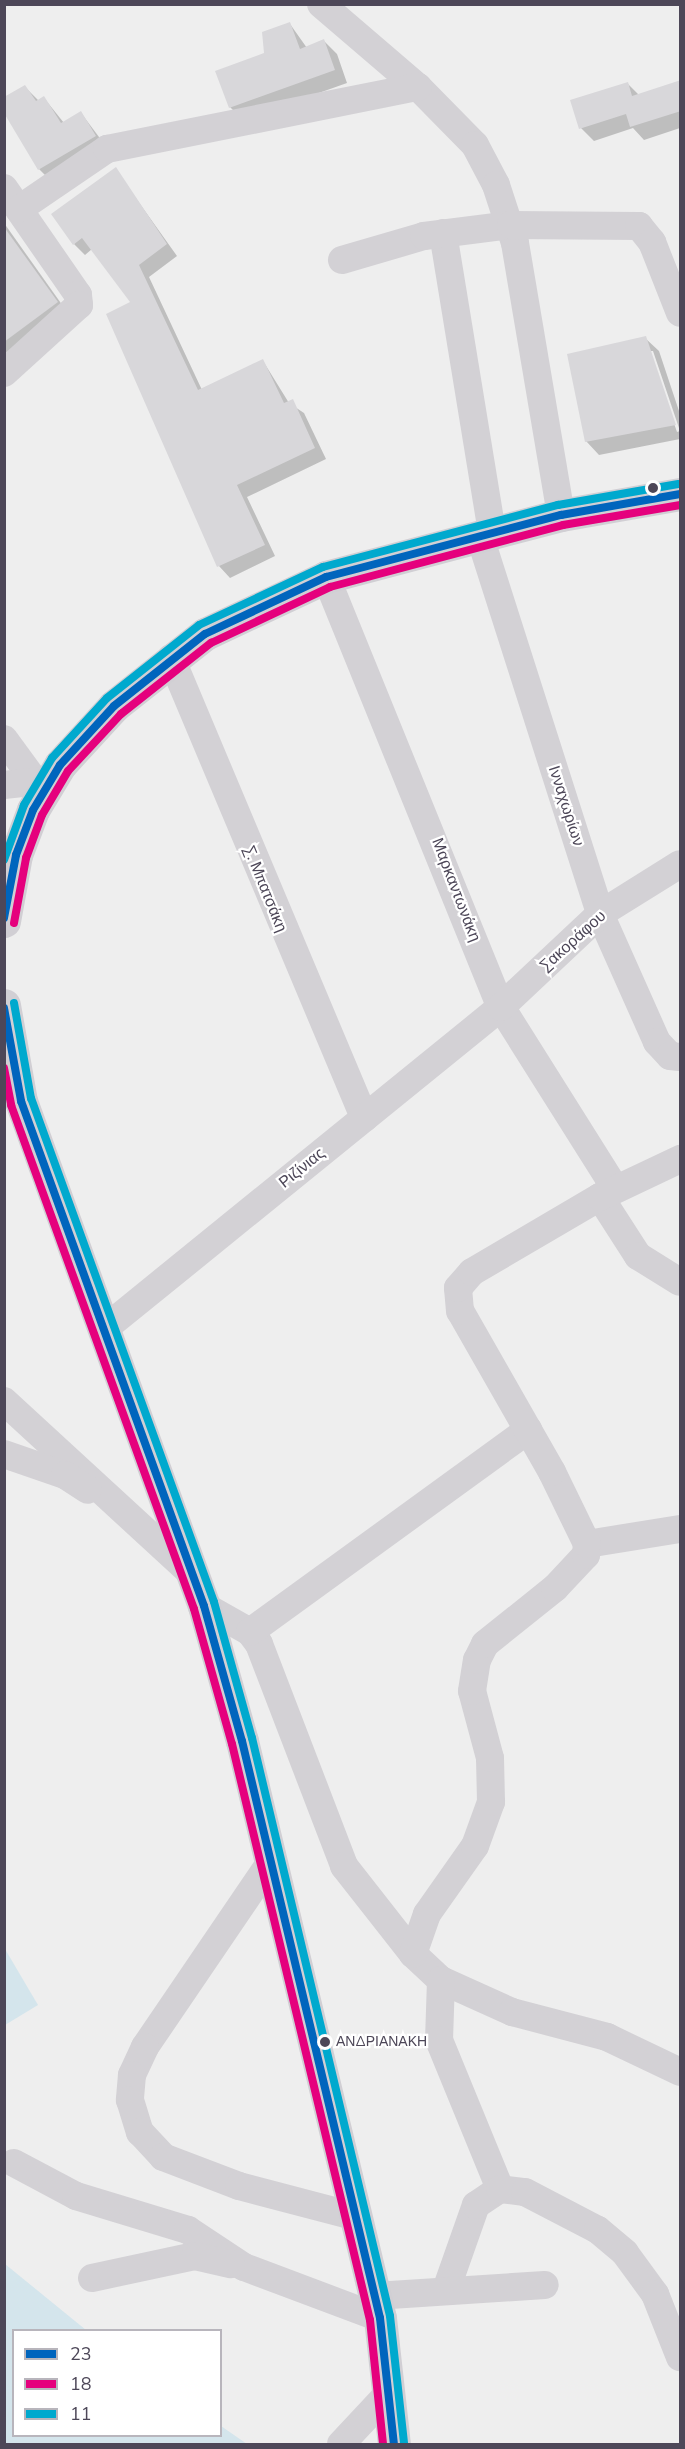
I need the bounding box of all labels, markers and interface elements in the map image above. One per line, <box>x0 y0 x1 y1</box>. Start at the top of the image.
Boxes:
unlabelled marker <box>647 482 659 494</box>
street label: Ινναχωρίων <box>544 763 588 849</box>
street label: Μαρκαντωνάκη <box>427 835 485 945</box>
street label: Σ. Μπατσάκη <box>239 843 291 935</box>
street label: Σακοράφου <box>536 906 610 976</box>
street label: Ριζίνιας <box>275 1144 329 1192</box>
place label: ΑΝΔΡΙΑΝΑΚΗ <box>336 2034 427 2050</box>
marker: ΑΝΔΡΙΑΝΑΚΗ <box>319 2036 331 2048</box>
legend <box>12 2329 222 2437</box>
text: 23 <box>70 2342 92 2366</box>
text: 18 <box>70 2372 92 2396</box>
text: 11 <box>70 2402 92 2426</box>

